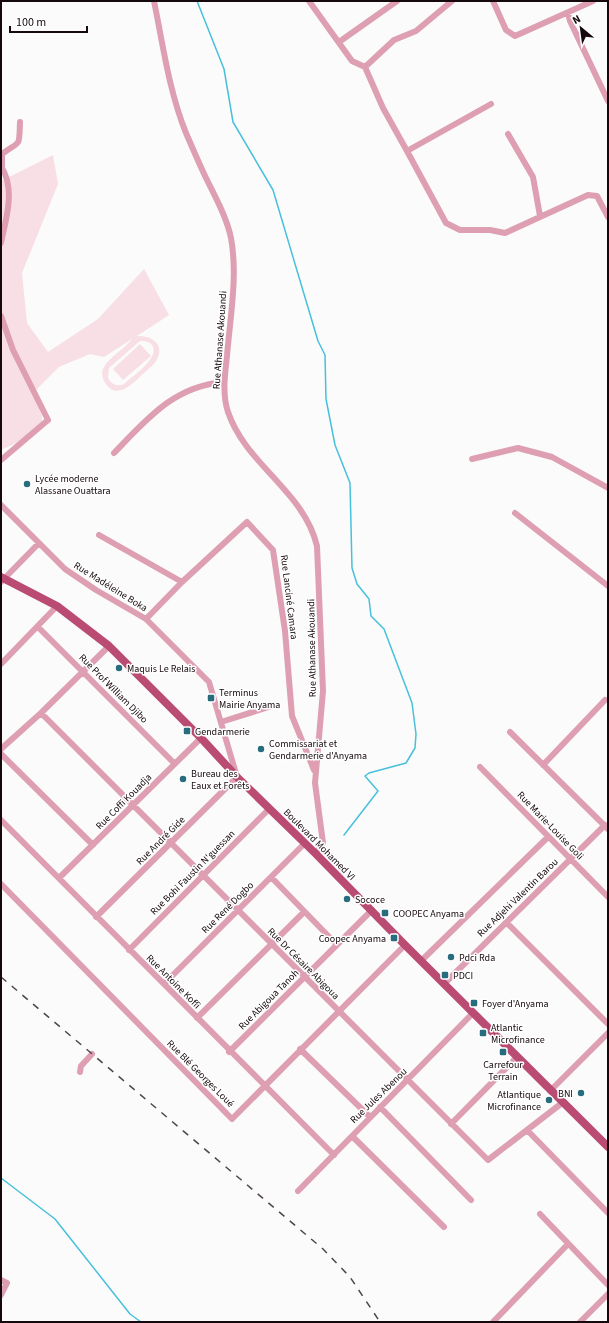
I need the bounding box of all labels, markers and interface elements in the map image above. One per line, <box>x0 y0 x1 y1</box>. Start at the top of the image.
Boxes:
scale bar <box>10 8 87 34</box>
north arrow <box>561 8 601 48</box>
text: N <box>570 11 583 28</box>
text: 100 m <box>16 14 46 31</box>
street label: Rue Athanase Akouandi <box>210 290 230 390</box>
place label: Lycée moderne Alassane Ouattara <box>35 472 111 498</box>
marker: Lycée moderne Alassane Ouattara <box>22 479 32 489</box>
street label: Rue Lanciné Camara <box>277 554 301 640</box>
street label: Rue Madéleine Boka <box>71 559 150 615</box>
street label: Rue Athanase Akouandi <box>304 599 320 697</box>
street label: Rue Prof William Djibo <box>76 651 151 726</box>
place label: Maquis Le Relais <box>127 662 195 676</box>
marker: Maquis Le Relais <box>114 663 124 673</box>
place label: Terminus Mairie Anyama <box>219 686 280 712</box>
marker: Terminus Mairie Anyama <box>206 693 216 703</box>
place label: Gendarmerie <box>195 725 250 739</box>
marker: Gendarmerie <box>182 726 192 736</box>
place label: Commissariat et Gendarmerie d'Anyama <box>269 737 367 763</box>
marker: Commissariat et Gendarmerie d'Anyama <box>256 744 266 754</box>
place label: Bureau des Eaux et Forêts <box>191 767 249 793</box>
street label: Rue Coffi Kouadja <box>93 771 155 833</box>
marker: Bureau des Eaux et Forêts <box>178 774 188 784</box>
street label: Rue Marie-Louise Goli <box>514 788 587 863</box>
street label: Boulevard Mohamed VI <box>280 806 358 884</box>
street label: Rue André Gide <box>133 813 188 868</box>
street label: Rue Bohi Faustin N'guessan <box>147 827 238 918</box>
street label: Rue Adjehi Valentin Barou <box>474 855 561 940</box>
street label: Rue René Dogbo <box>198 878 257 937</box>
place label: Sococe <box>355 893 385 907</box>
marker: Sococe <box>342 894 352 904</box>
place label: COOPEC Anyama <box>393 907 464 921</box>
marker: COOPEC Anyama <box>380 908 390 918</box>
street label: Rue Dr Césaire Abigoua <box>264 925 342 1003</box>
place label: Coopec Anyama <box>319 932 386 946</box>
marker: Coopec Anyama <box>389 933 399 943</box>
street label: Rue Antoine Koffi <box>143 951 204 1012</box>
place label: Pdci Rda <box>459 951 495 965</box>
marker: Pdci Rda <box>446 952 456 962</box>
street label: Rue Abigoua Tanoh <box>235 966 302 1033</box>
place label: PDCI <box>453 969 473 983</box>
marker: PDCI <box>440 970 450 980</box>
place label: Foyer d'Anyama <box>482 997 548 1011</box>
marker: Foyer d'Anyama <box>469 998 479 1008</box>
place label: Atlantic Microfinance <box>491 1021 545 1047</box>
marker: Atlantic Microfinance <box>478 1028 488 1038</box>
street label: Rue Blé Georges Loué <box>164 1037 237 1111</box>
marker: Carrefour Terrain <box>498 1047 508 1057</box>
place label: Carrefour Terrain <box>483 1058 523 1084</box>
street label: Rue Jules Abenou <box>347 1065 410 1127</box>
place label: BNI <box>558 1087 573 1101</box>
place label: Atlantique Microfinance <box>487 1088 541 1114</box>
marker: BNI <box>576 1088 586 1098</box>
marker: Atlantique Microfinance <box>544 1095 554 1105</box>

